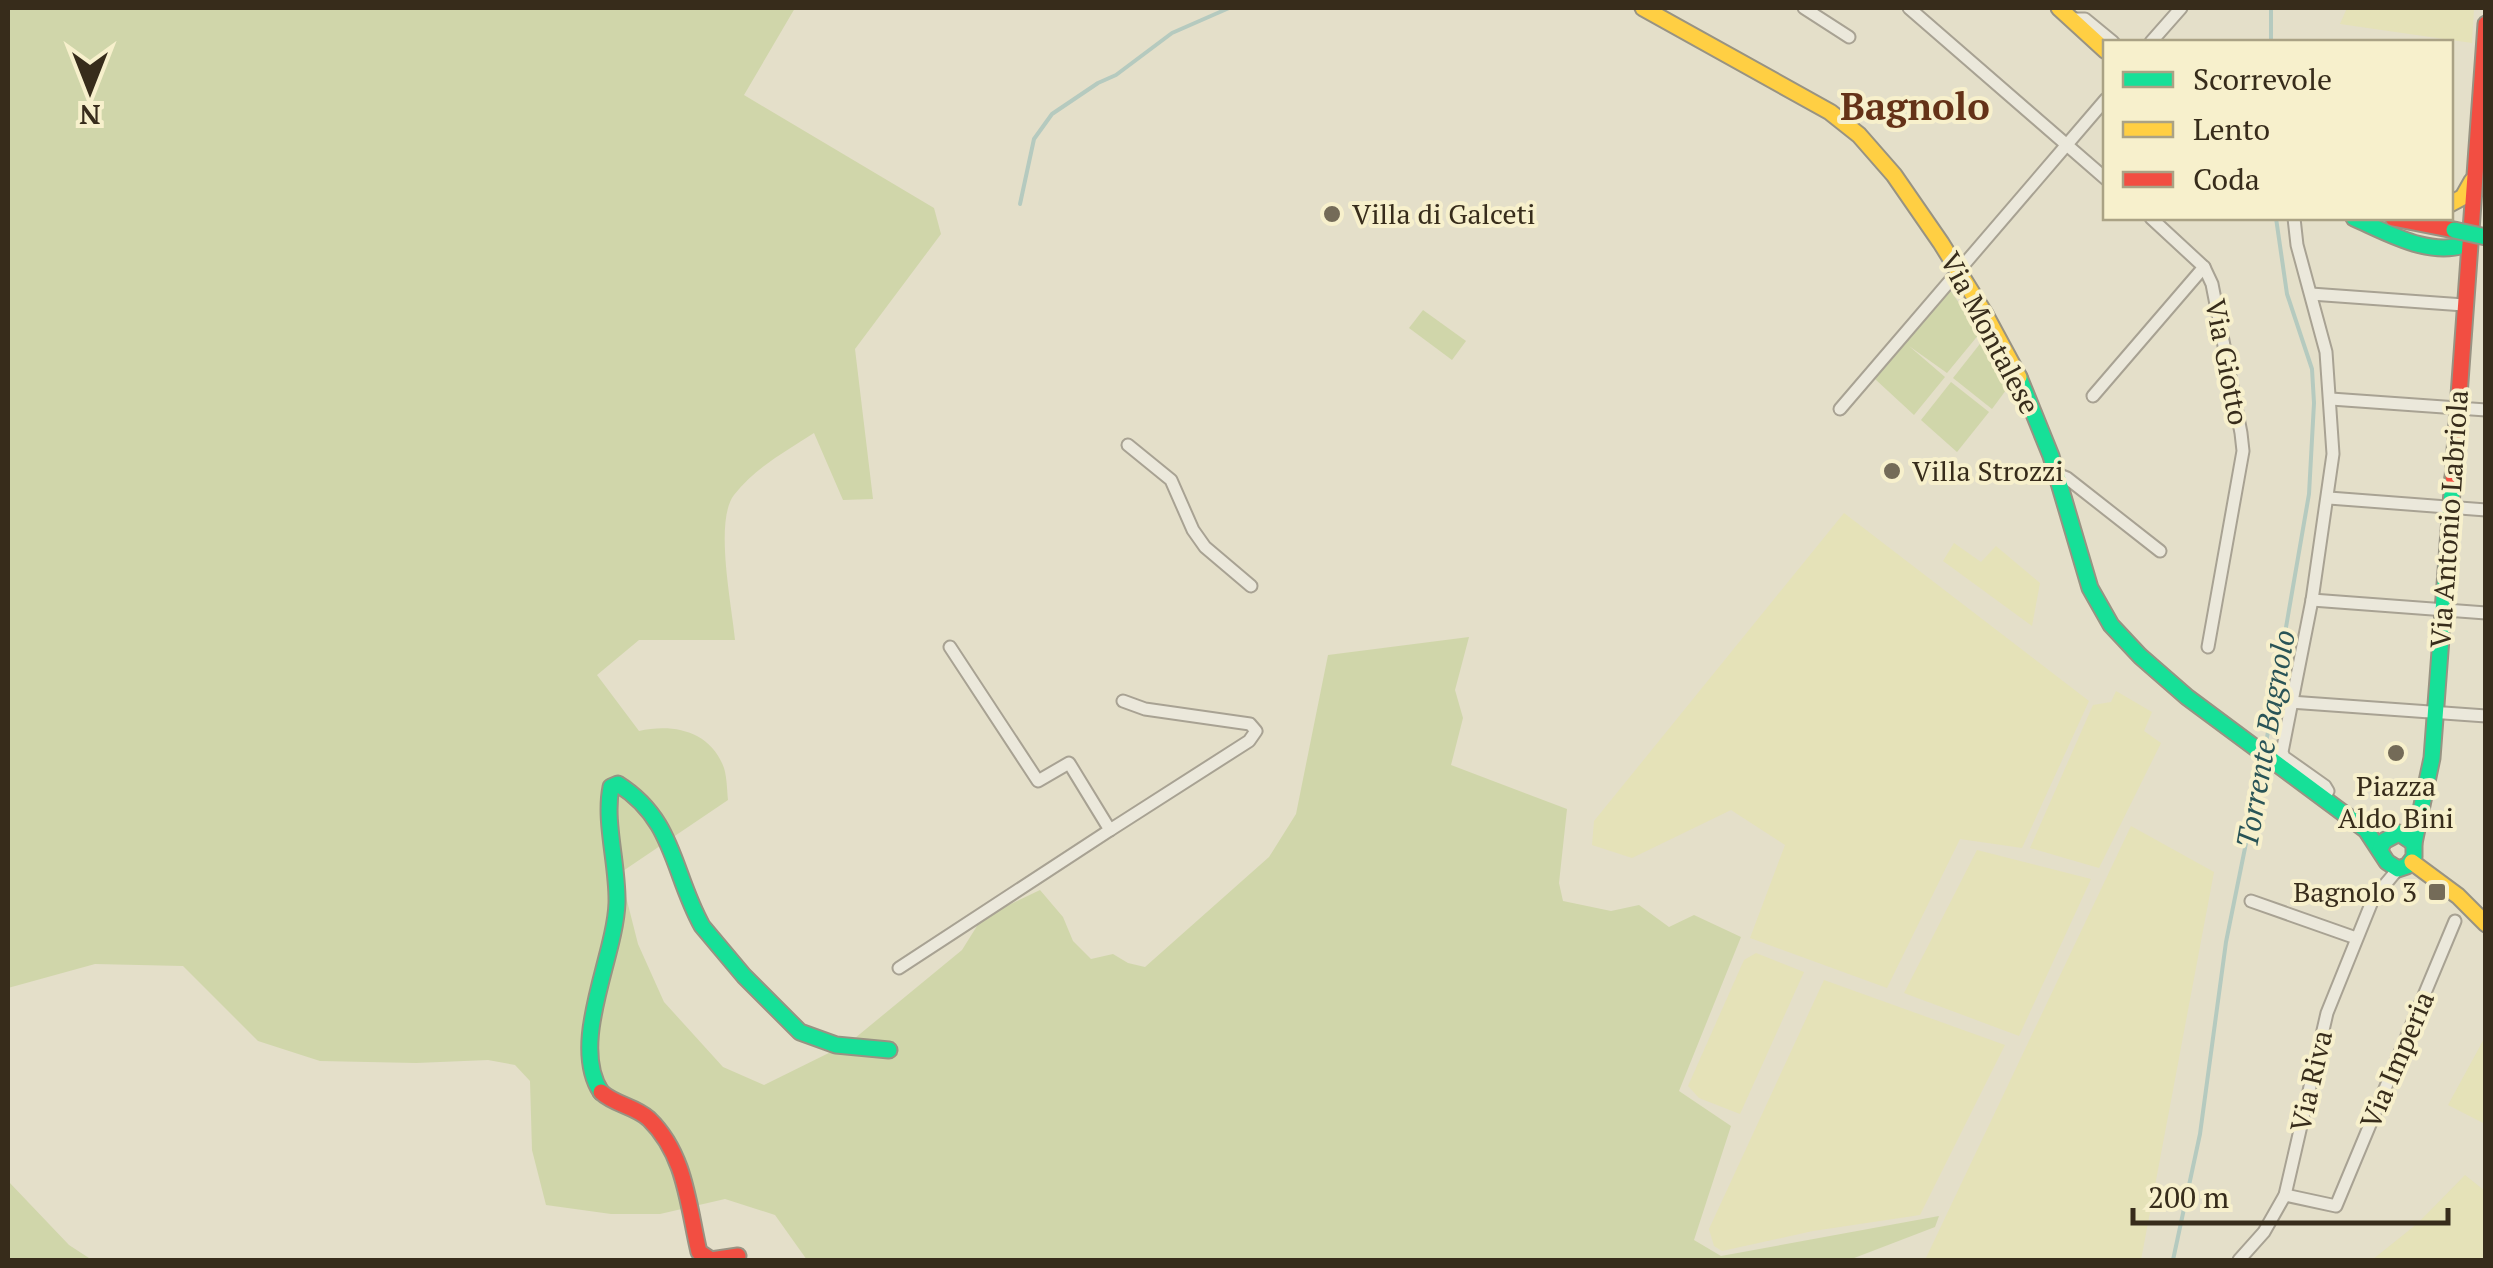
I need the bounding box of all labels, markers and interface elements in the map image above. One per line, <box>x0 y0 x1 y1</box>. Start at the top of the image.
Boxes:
north arrow <box>40 40 140 140</box>
legend <box>2103 40 2453 220</box>
text: Scorrevole <box>2193 59 2332 99</box>
district label: Bagnolo <box>1840 81 1990 131</box>
text: N <box>79 97 101 134</box>
text: Lento <box>2193 109 2270 149</box>
text: Coda <box>2193 159 2260 199</box>
place label: Villa di Galceti <box>1352 195 1535 232</box>
marker: Villa di Galceti <box>1321 203 1343 225</box>
street label: Via Montalese <box>1932 245 2049 420</box>
street label: Via Giotto <box>2197 296 2258 428</box>
street label: Via Antonio Labriola <box>2421 388 2476 649</box>
place label: Villa Strozzi <box>1912 452 2064 489</box>
marker: Villa Strozzi <box>1881 460 1903 482</box>
water label: Torrente Bagnolo <box>2226 626 2304 851</box>
marker: Piazza Aldo Bini <box>2385 742 2407 764</box>
place label: Piazza Aldo Bini <box>2338 767 2454 836</box>
place label: Bagnolo 3 <box>2293 873 2417 910</box>
marker: Bagnolo 3 <box>2426 881 2448 903</box>
street label: Via Imperia <box>2351 985 2442 1134</box>
street label: Via Riva <box>2281 1026 2340 1135</box>
scale bar <box>2133 1163 2448 1225</box>
text: 200 m <box>2148 1177 2229 1217</box>

